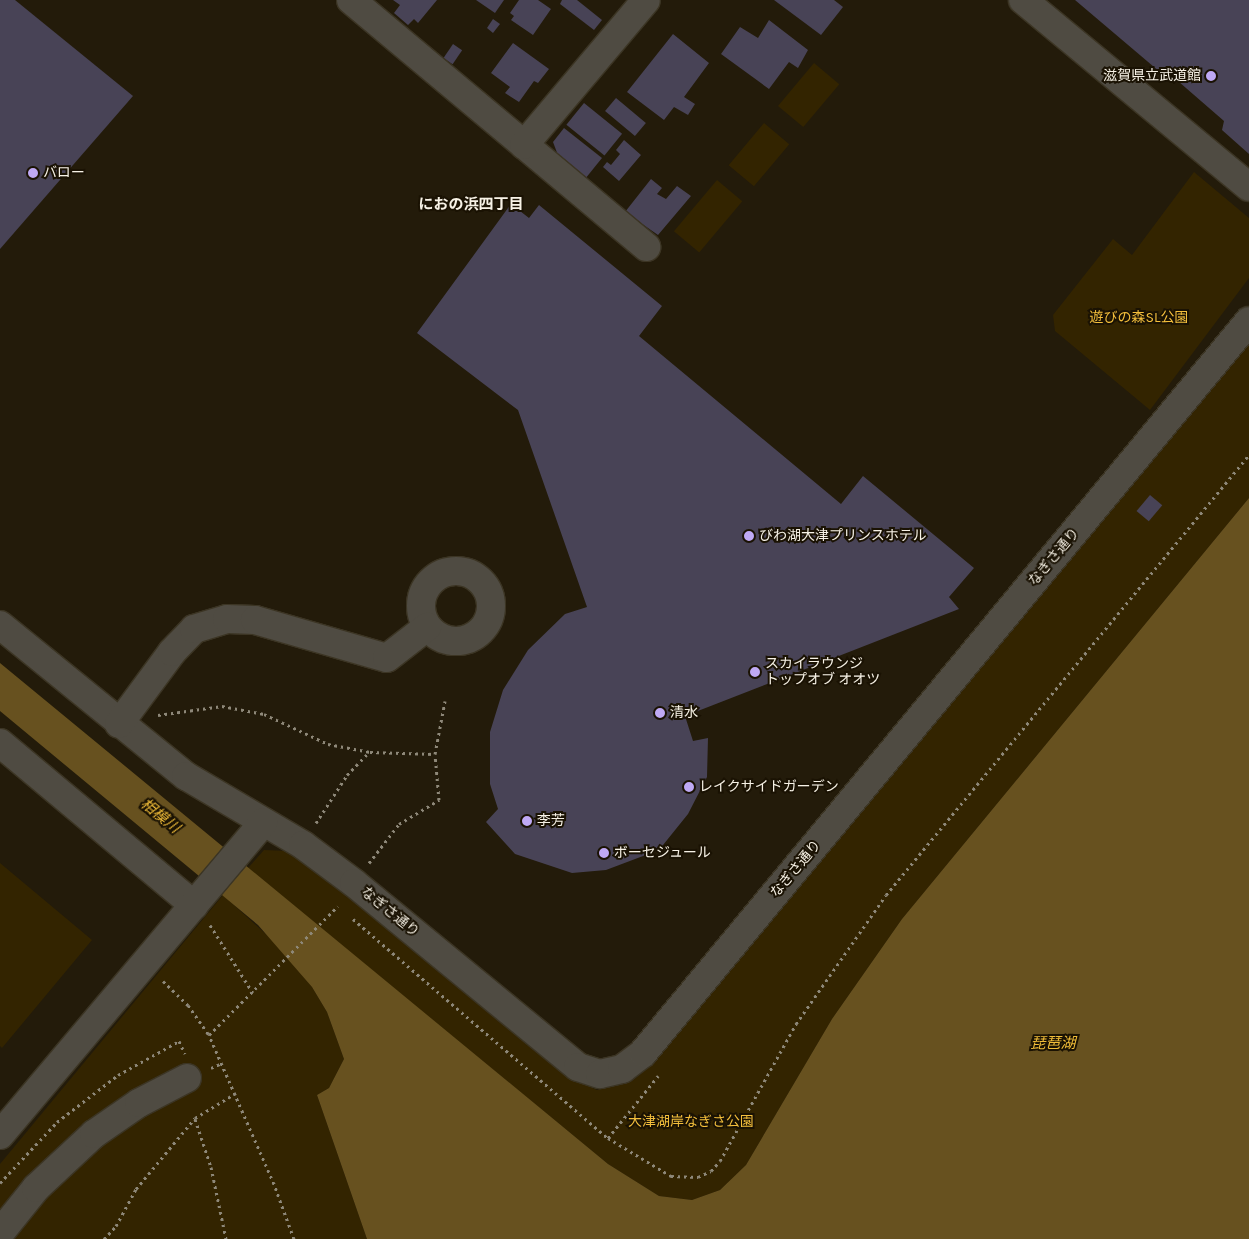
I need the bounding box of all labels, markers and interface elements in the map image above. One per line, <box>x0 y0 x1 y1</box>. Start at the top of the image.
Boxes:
place label: 滋賀県立武道館 <box>1103 68 1201 84</box>
marker: 滋賀県立武道館 <box>1205 70 1217 82</box>
place label: バロー <box>43 165 85 181</box>
marker: バロー <box>27 167 39 179</box>
district label: におの浜四丁目 <box>419 196 523 214</box>
park label: 遊びの森SL公園 <box>1089 310 1189 326</box>
street label: なぎさ通り <box>1025 525 1083 589</box>
place label: びわ湖大津プリンスホテル <box>759 528 927 544</box>
marker: びわ湖大津プリンスホテル <box>743 530 755 542</box>
place label: スカイラウンジ トップオブ オオツ <box>765 656 880 689</box>
marker: スカイラウンジ トップオブ オオツ <box>749 666 761 678</box>
place label: 清水 <box>670 705 698 721</box>
marker: 清水 <box>654 707 666 719</box>
place label: レイクサイドガーデン <box>699 779 839 795</box>
marker: レイクサイドガーデン <box>683 781 695 793</box>
water label: 相模川 <box>137 795 183 837</box>
place label: 李芳 <box>537 813 565 829</box>
marker: 李芳 <box>521 815 533 827</box>
street label: なぎさ通り <box>767 837 825 901</box>
place label: ボーセジュール <box>614 845 712 861</box>
marker: ボーセジュール <box>598 847 610 859</box>
street label: なぎさ通り <box>358 883 422 941</box>
water label: 琵琶湖 <box>1031 1035 1075 1053</box>
park label: 大津湖岸なぎさ公園 <box>628 1114 754 1130</box>

